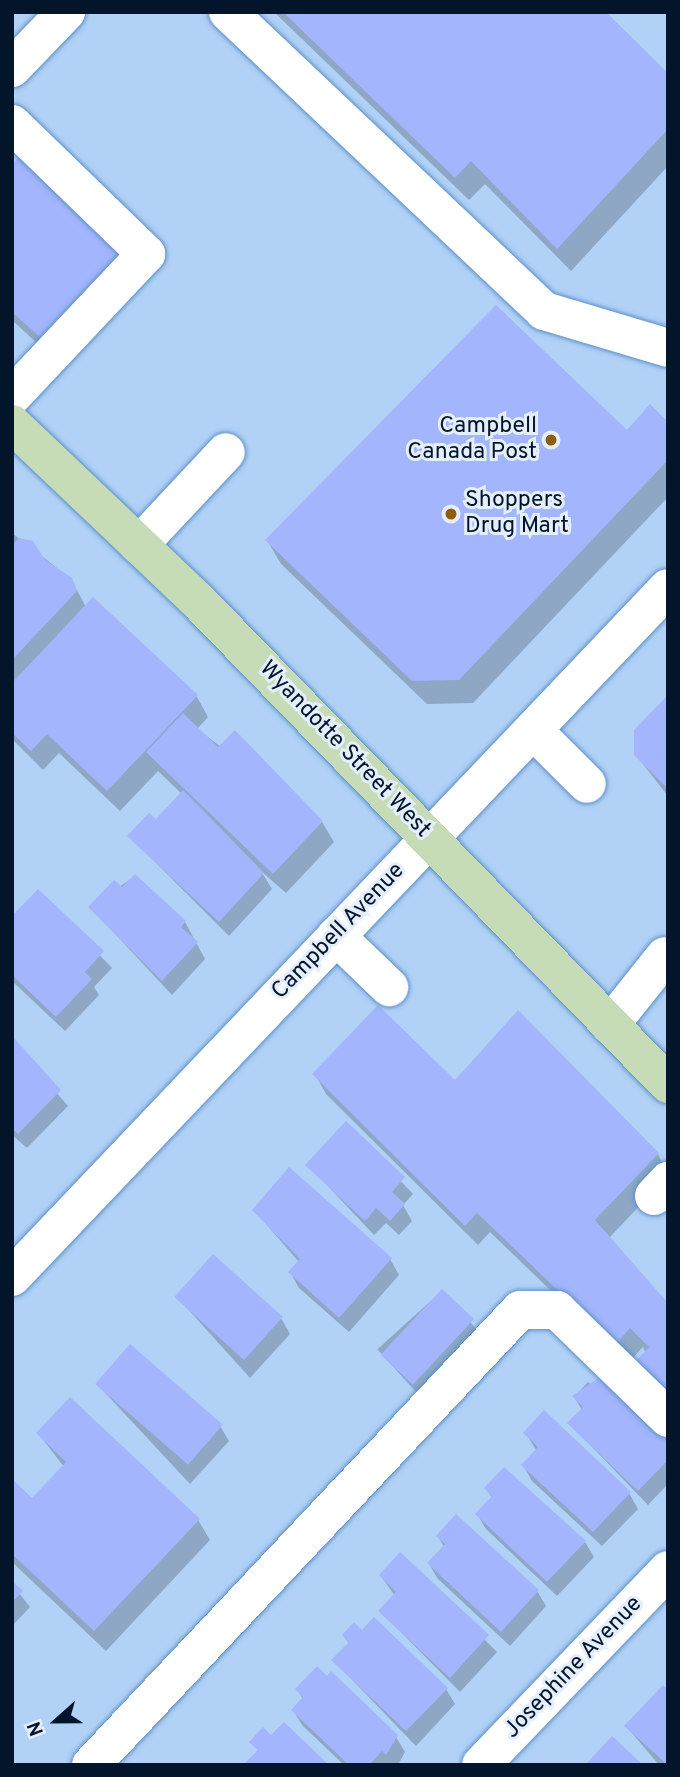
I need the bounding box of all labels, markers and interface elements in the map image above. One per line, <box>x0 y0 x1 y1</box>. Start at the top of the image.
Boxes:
place label: Campbell Canada Post <box>407 413 537 467</box>
marker: Campbell Canada Post <box>543 432 559 448</box>
place label: Shoppers Drug Mart <box>465 487 569 541</box>
marker: Shoppers Drug Mart <box>443 506 459 522</box>
street label: Wyandotte Street West <box>252 656 436 844</box>
street label: Campbell Avenue <box>267 858 411 1006</box>
street label: Josephine Avenue <box>499 1591 649 1745</box>
north arrow <box>21 1686 91 1756</box>
text: N <box>23 1718 50 1739</box>

